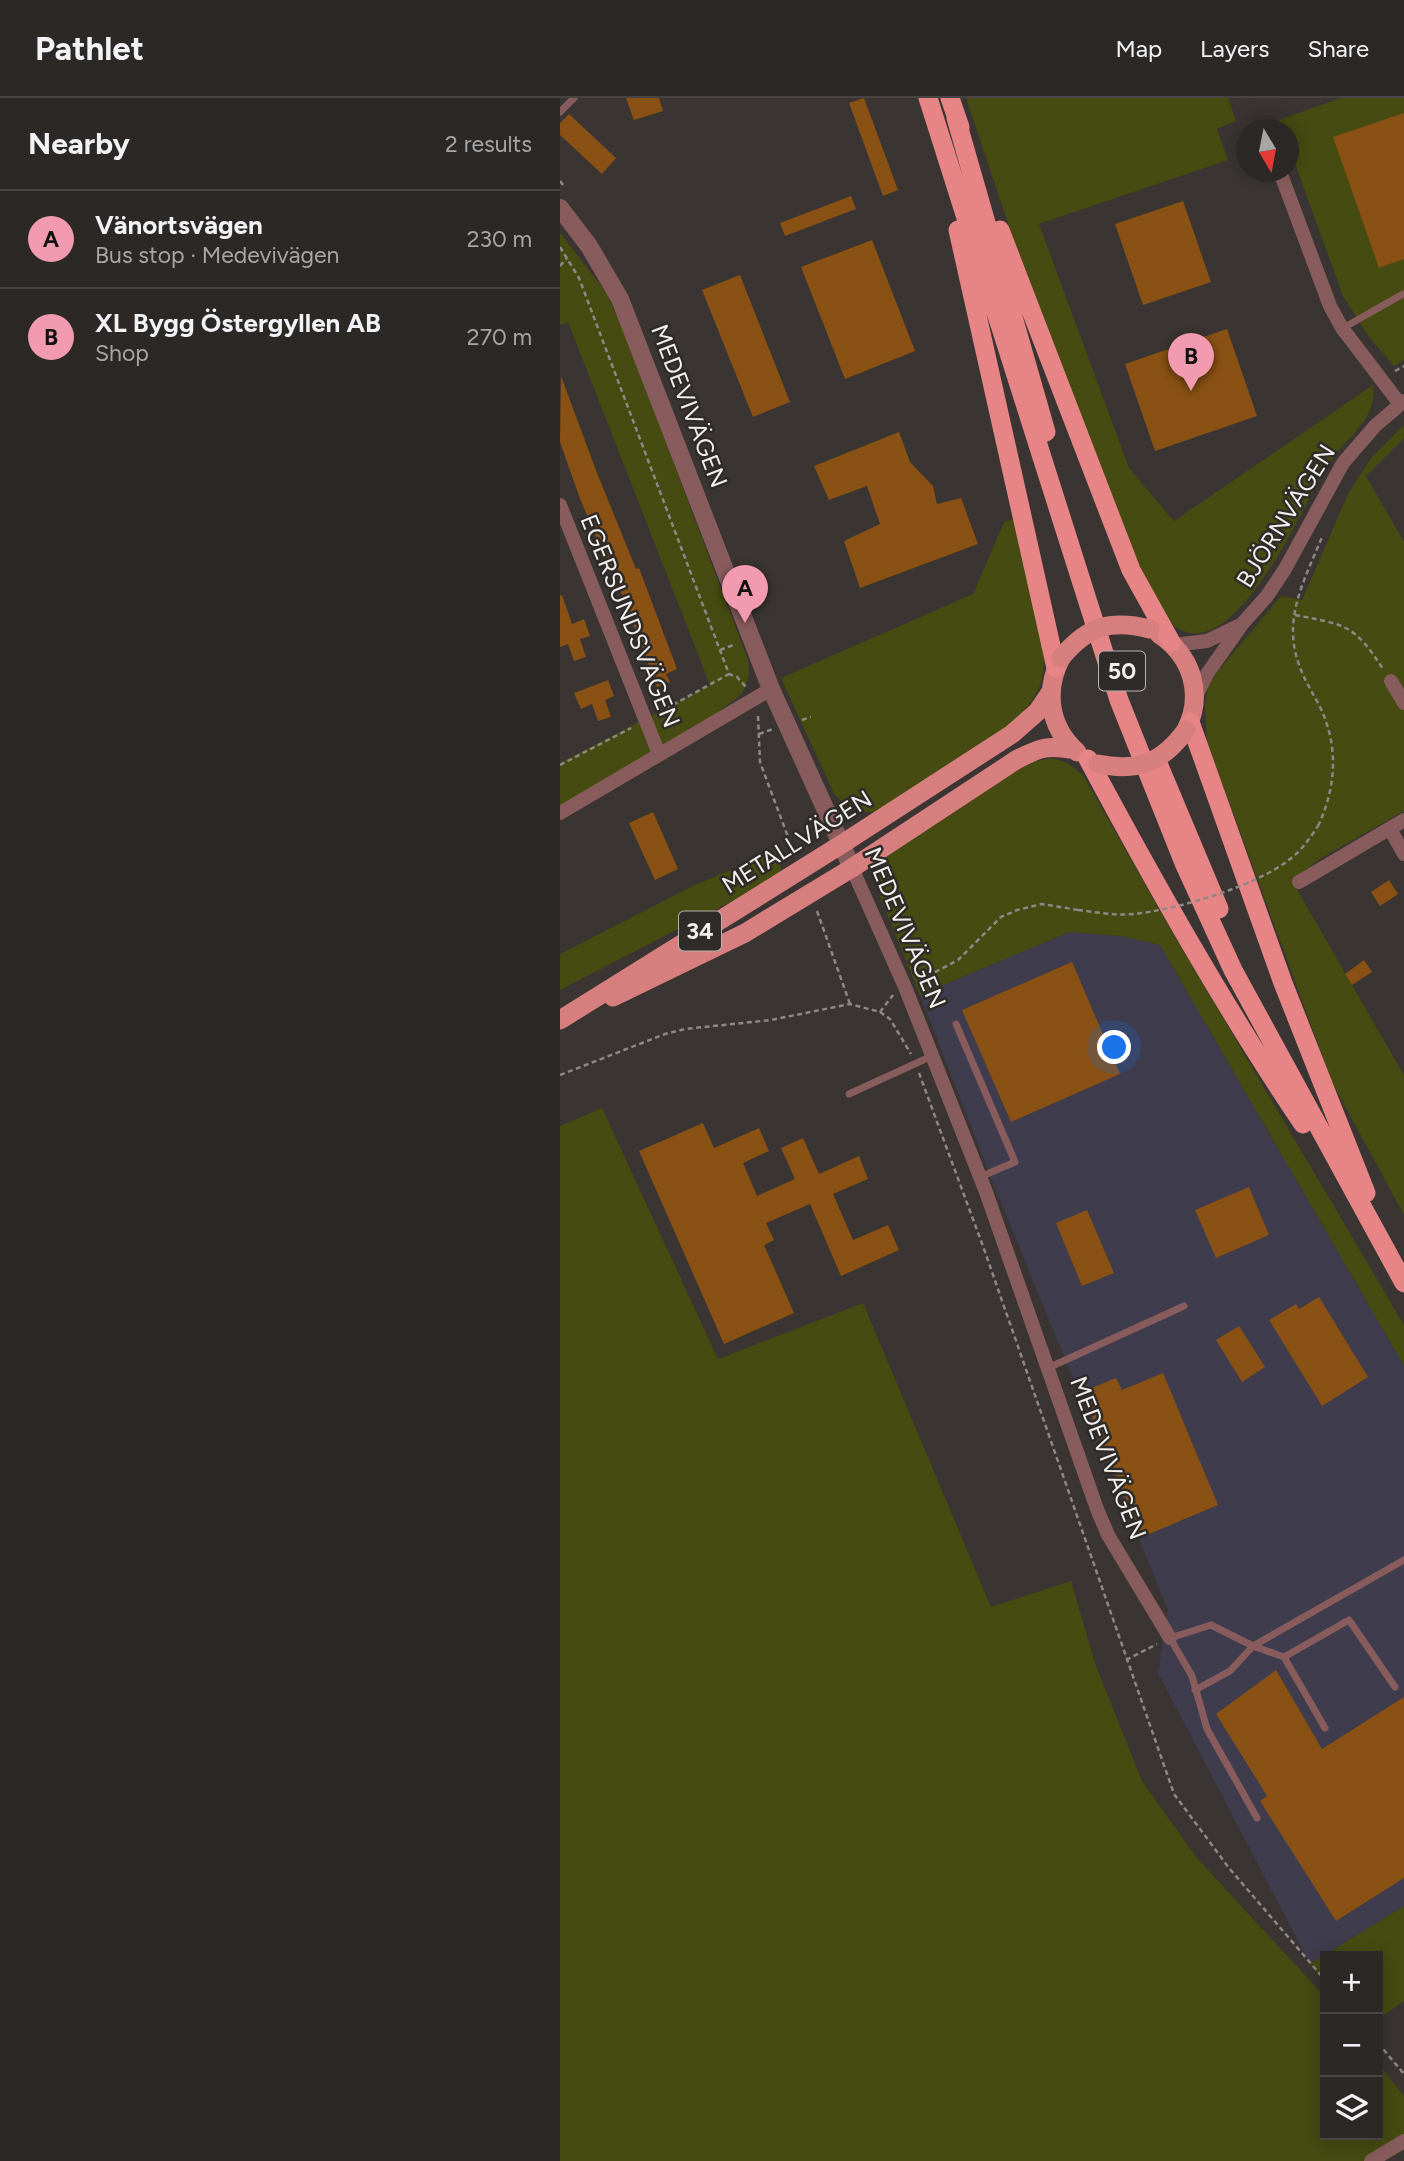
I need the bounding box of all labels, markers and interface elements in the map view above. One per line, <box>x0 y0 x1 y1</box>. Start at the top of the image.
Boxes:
text: Pathlet <box>35 29 144 68</box>
text: Map <box>1115 34 1162 63</box>
text: Layers <box>1200 34 1269 63</box>
text: Share <box>1307 34 1369 63</box>
north arrow <box>1236 119 1299 182</box>
text: Nearby <box>28 125 130 162</box>
text: 2 results <box>445 130 532 158</box>
text: Vänortsvägen <box>95 209 263 241</box>
text: A <box>43 225 59 253</box>
text: 230 m <box>467 225 532 253</box>
text: Bus stop · Medevivägen <box>95 241 339 269</box>
text: XL Bygg Östergyllen AB <box>95 307 381 339</box>
street label: MEDEVIVÄGEN <box>645 320 734 491</box>
text: B <box>44 323 58 351</box>
text: 270 m <box>467 323 532 351</box>
pin: B <box>1168 333 1214 391</box>
text: Shop <box>95 339 149 367</box>
street label: BJÖRNVÄGEN <box>1230 439 1341 593</box>
street label: EGERSUNDSVÄGEN <box>574 510 686 732</box>
pin: A <box>722 565 768 623</box>
road number: 50 <box>1099 652 1145 691</box>
street label: METALLVÄGEN <box>716 784 877 899</box>
street label: MEDEVIVÄGEN <box>858 843 952 1013</box>
road number: 34 <box>679 912 721 950</box>
your location <box>1097 1030 1131 1064</box>
street label: MEDEVIVÄGEN <box>1064 1372 1153 1543</box>
map controls <box>1320 1951 1383 2140</box>
button: + <box>1320 1951 1383 2014</box>
button: − <box>1320 2014 1383 2077</box>
button: layers <box>1320 2077 1383 2140</box>

